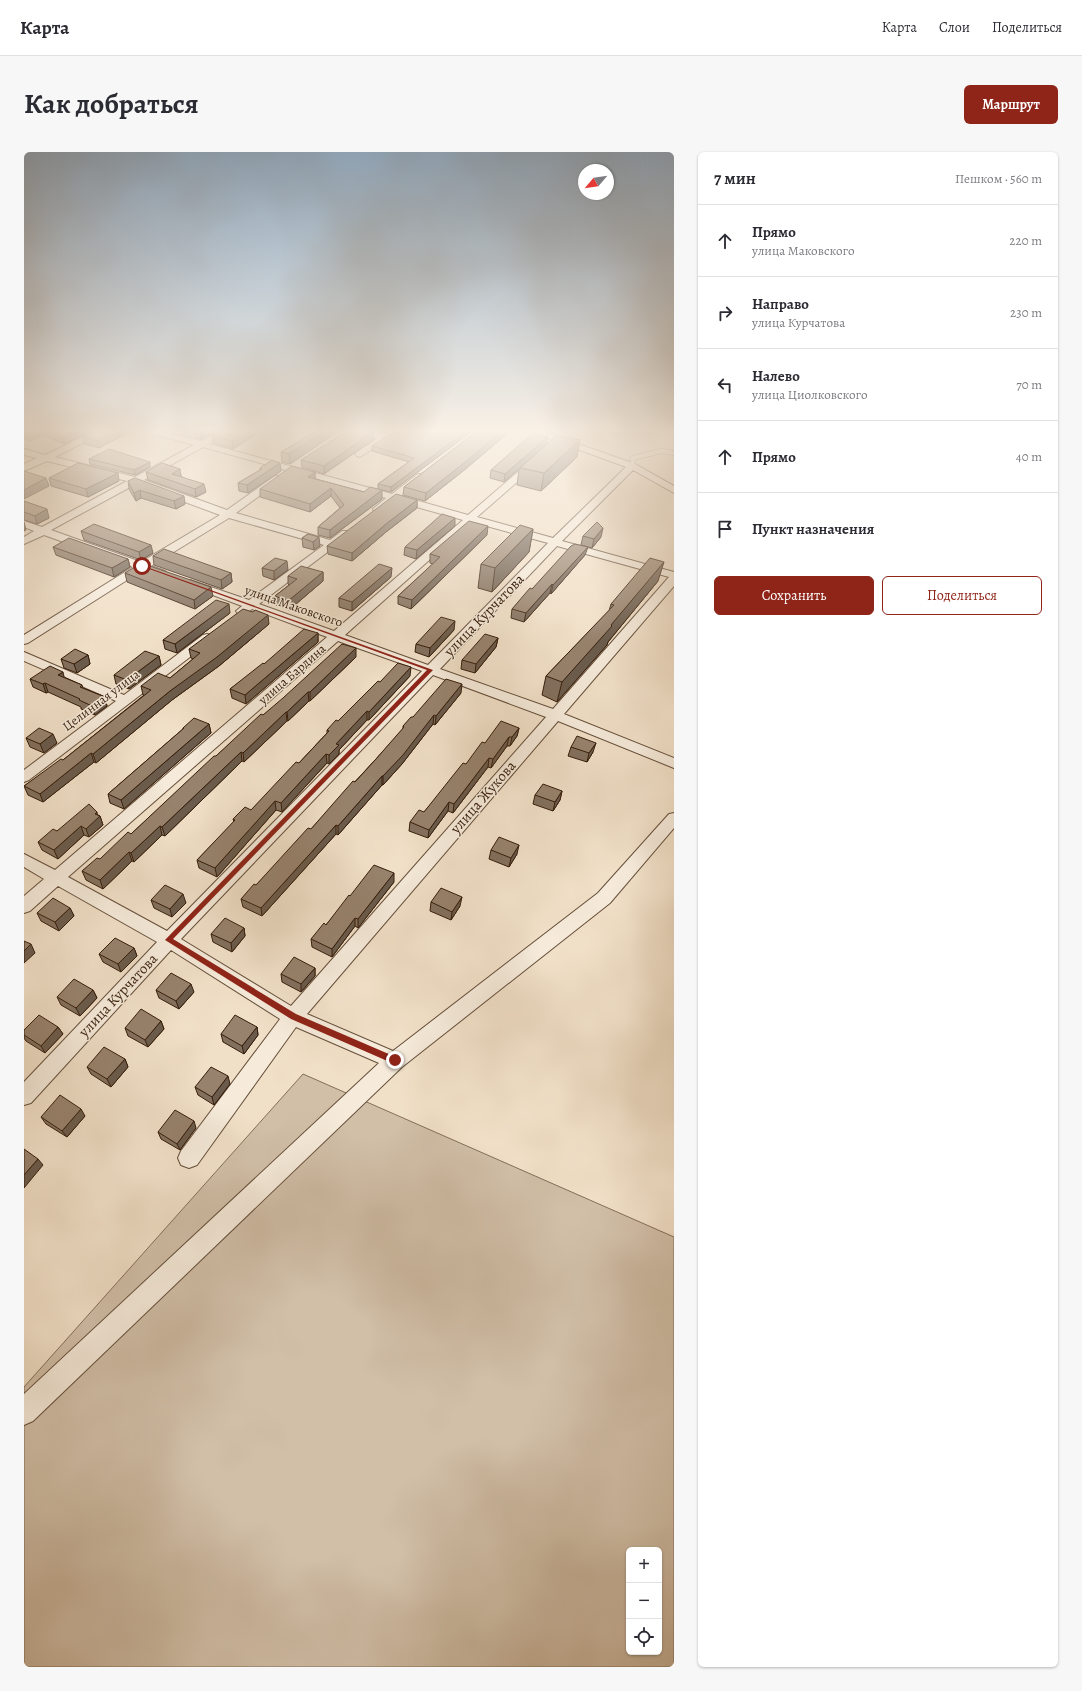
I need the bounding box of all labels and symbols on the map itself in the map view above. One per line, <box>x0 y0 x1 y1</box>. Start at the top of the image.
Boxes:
north arrow <box>578 164 614 200</box>
route start <box>133 557 151 575</box>
street label: улица Курчатова <box>439 569 529 661</box>
street label: улица Маковского <box>242 581 346 631</box>
street label: улица Бардина <box>254 640 329 709</box>
street label: Целинная улица <box>59 665 143 735</box>
street label: улица Жукова <box>445 756 520 838</box>
street label: улица Курчатова <box>73 949 162 1042</box>
route end <box>386 1051 404 1069</box>

